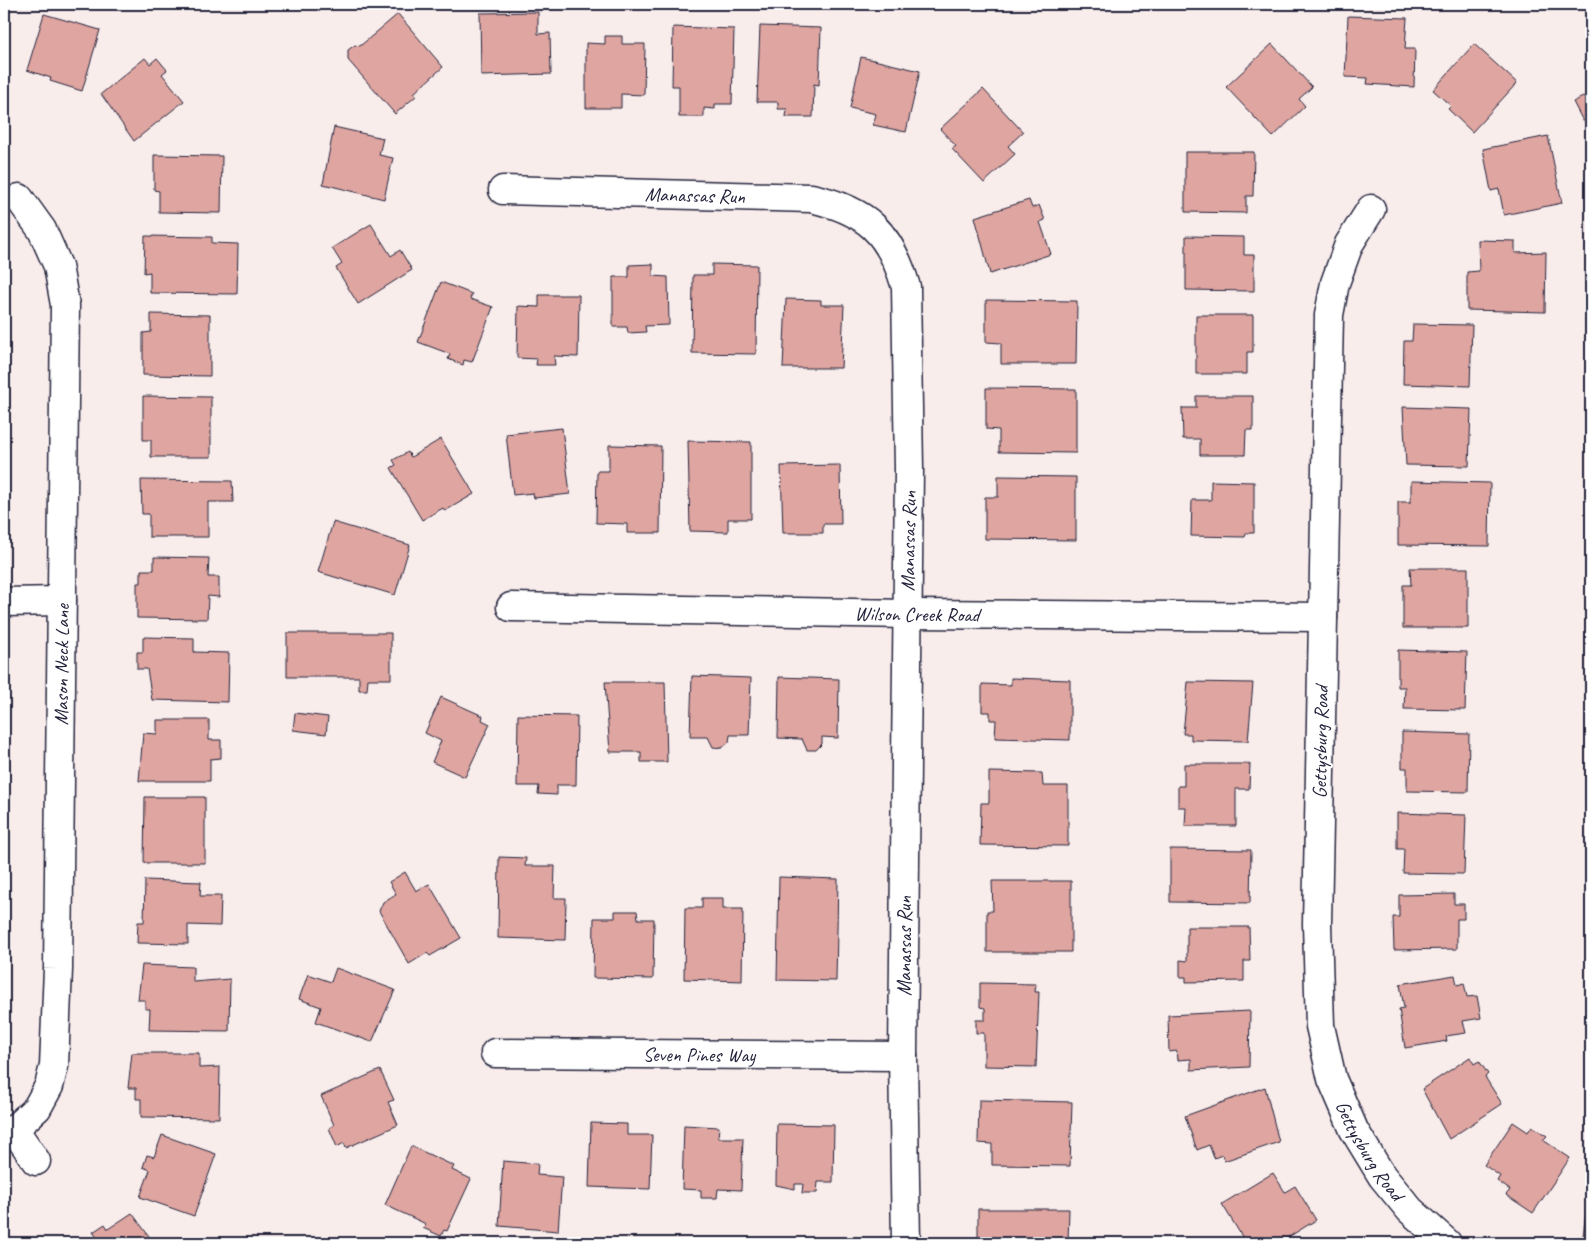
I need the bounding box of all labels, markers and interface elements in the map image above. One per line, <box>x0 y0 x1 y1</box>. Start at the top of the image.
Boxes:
street label: Manassas Run <box>644 182 746 209</box>
street label: Manassas Run <box>895 490 922 591</box>
street label: Wilson Creek Road <box>854 601 983 628</box>
street label: Mason Neck Lane <box>49 603 75 725</box>
street label: Gettysburg Road <box>1307 682 1334 798</box>
street label: Manassas Run <box>892 895 917 996</box>
street label: Seven Pines Way <box>643 1042 756 1068</box>
street label: Gettysburg Road <box>1330 1097 1411 1208</box>

